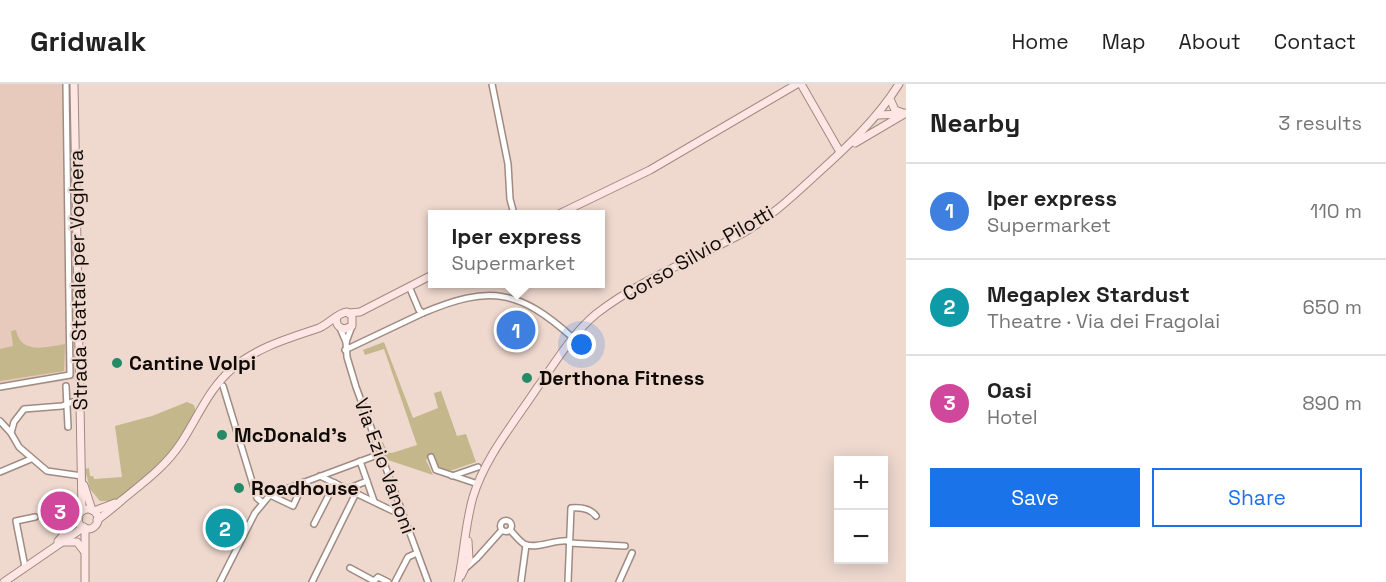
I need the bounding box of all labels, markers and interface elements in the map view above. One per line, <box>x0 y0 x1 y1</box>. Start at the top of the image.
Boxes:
text: Gridwalk <box>30 23 146 59</box>
text: Home <box>1011 28 1069 55</box>
text: Map <box>1102 28 1146 55</box>
text: About <box>1179 28 1241 55</box>
text: Contact <box>1274 28 1356 55</box>
text: Nearby <box>930 106 1020 140</box>
text: 3 results <box>1278 110 1362 136</box>
street label: Strada Statale per Voghera <box>63 149 93 411</box>
text: Iper express <box>987 184 1117 212</box>
text: 1 <box>945 198 954 224</box>
text: 110 m <box>1310 198 1362 224</box>
street label: Corso Silvio Pilotti <box>618 199 778 307</box>
popup <box>428 210 605 288</box>
text: Supermarket <box>987 212 1111 238</box>
text: Iper express <box>452 222 581 250</box>
text: Supermarket <box>452 250 575 276</box>
text: Megaplex Stardust <box>987 280 1190 308</box>
text: 2 <box>944 294 955 320</box>
text: 650 m <box>1303 294 1362 320</box>
pin: 1 <box>496 308 536 352</box>
text: Theatre · Via dei Fragolai <box>987 308 1220 334</box>
your location <box>567 330 596 359</box>
place label: Cantine Volpi <box>129 350 256 376</box>
marker: Cantine Volpi <box>110 356 124 370</box>
place label: Derthona Fitness <box>539 365 704 391</box>
marker: Derthona Fitness <box>520 371 534 385</box>
text: Oasi <box>987 376 1032 404</box>
text: 3 <box>943 390 956 416</box>
text: 890 m <box>1302 390 1362 416</box>
street label: Via Ezio Vanoni <box>348 395 422 537</box>
text: Hotel <box>987 404 1038 430</box>
place label: McDonald's <box>234 422 347 448</box>
marker: McDonald's <box>215 428 229 442</box>
map controls <box>834 456 888 564</box>
button: + <box>834 456 888 510</box>
button: Save <box>930 468 1140 527</box>
button: Share <box>1152 468 1362 527</box>
place label: Roadhouse <box>251 475 359 501</box>
marker: Roadhouse <box>232 481 246 495</box>
pin: 3 <box>40 488 80 534</box>
pin: 2 <box>206 506 244 550</box>
button: − <box>834 510 888 564</box>

